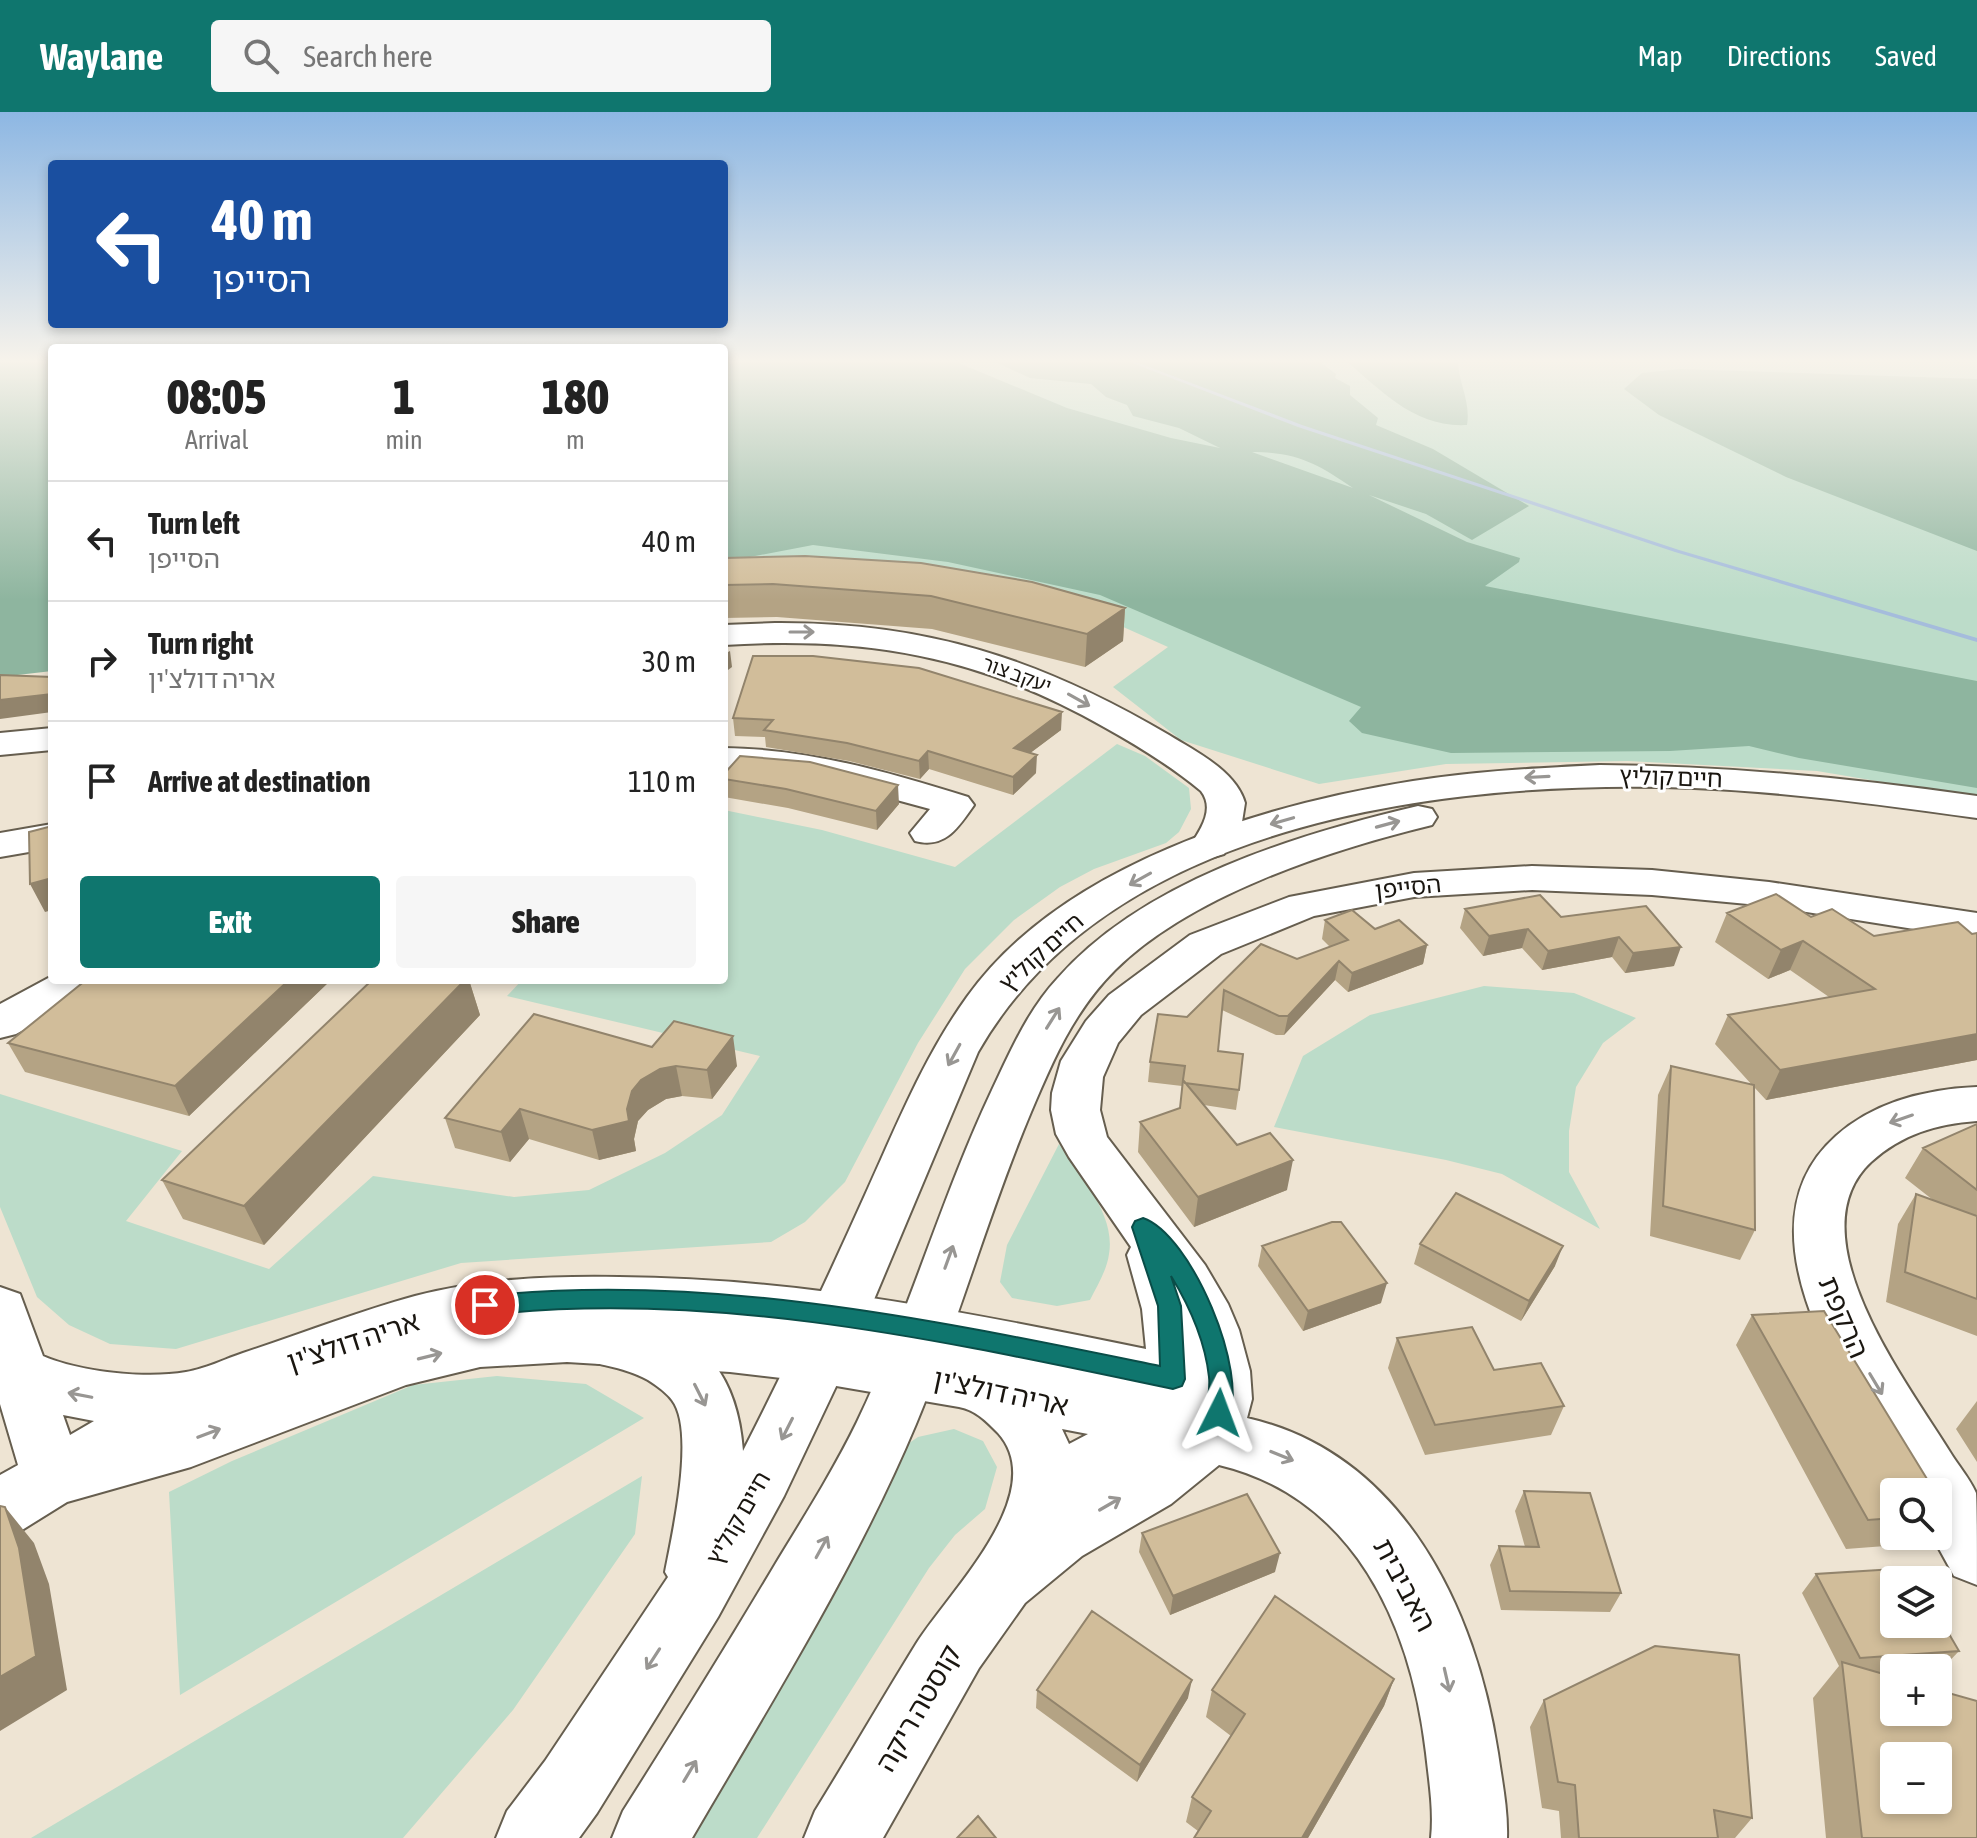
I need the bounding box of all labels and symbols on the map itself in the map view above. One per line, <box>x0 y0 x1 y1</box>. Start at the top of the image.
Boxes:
one-way arrow <box>788 624 815 640</box>
street label: יעקב צור <box>979 651 1055 697</box>
one-way arrow <box>1067 692 1090 708</box>
street label: חיים קוליץ <box>1619 762 1723 792</box>
one-way arrow <box>1524 770 1551 785</box>
one-way arrow <box>1269 814 1295 829</box>
one-way arrow <box>1374 816 1400 831</box>
street label: הסייפן <box>1374 870 1442 904</box>
one-way arrow <box>1128 872 1152 887</box>
street label: חיים קוליץ <box>993 907 1089 997</box>
one-way arrow <box>1044 1008 1061 1030</box>
one-way arrow <box>946 1043 962 1066</box>
one-way arrow <box>1889 1113 1914 1127</box>
one-way arrow <box>943 1245 957 1269</box>
pin <box>451 1271 519 1339</box>
street label: הרקפת <box>1813 1271 1875 1363</box>
street label: אריה דולצ'ין <box>283 1305 423 1377</box>
one-way arrow <box>416 1348 442 1363</box>
street label: אריה דולצ'ין <box>931 1362 1071 1422</box>
position arrow <box>1177 1371 1261 1455</box>
one-way arrow <box>1868 1372 1884 1395</box>
one-way arrow <box>693 1383 709 1407</box>
one-way arrow <box>68 1386 93 1401</box>
one-way arrow <box>778 1417 794 1441</box>
one-way arrow <box>196 1425 221 1439</box>
one-way arrow <box>1269 1450 1294 1464</box>
street label: חיים קוליץ <box>700 1466 776 1570</box>
one-way arrow <box>1098 1496 1121 1512</box>
street label: האביבית <box>1367 1533 1443 1637</box>
one-way arrow <box>814 1536 830 1559</box>
street label: קוסטה ריקה <box>869 1639 967 1777</box>
one-way arrow <box>645 1648 662 1670</box>
one-way arrow <box>1441 1666 1456 1692</box>
one-way arrow <box>683 1760 699 1783</box>

